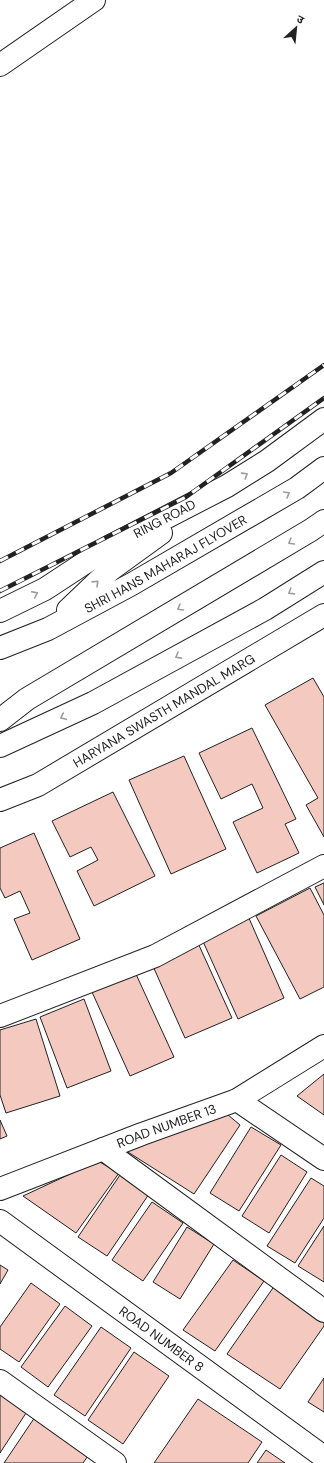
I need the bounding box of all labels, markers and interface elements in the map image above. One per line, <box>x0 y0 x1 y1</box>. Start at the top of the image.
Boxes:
north arrow <box>276 8 316 48</box>
text: उ <box>294 11 307 27</box>
one-way arrow <box>241 472 248 479</box>
one-way arrow <box>283 492 290 499</box>
street label: RING ROAD <box>131 496 199 542</box>
street label: SHRI HANS MAHARAJ FLYOVER <box>81 511 250 617</box>
one-way arrow <box>288 537 295 544</box>
one-way arrow <box>91 580 99 588</box>
one-way arrow <box>288 588 295 595</box>
one-way arrow <box>31 591 38 599</box>
one-way arrow <box>176 604 184 611</box>
street label: HARYANA SWASTH MANDAL MARG <box>70 650 258 771</box>
one-way arrow <box>175 652 182 659</box>
one-way arrow <box>60 712 67 720</box>
street label: ROAD NUMBER 13 <box>114 1100 219 1152</box>
street label: ROAD NUMBER 8 <box>116 1303 207 1376</box>

